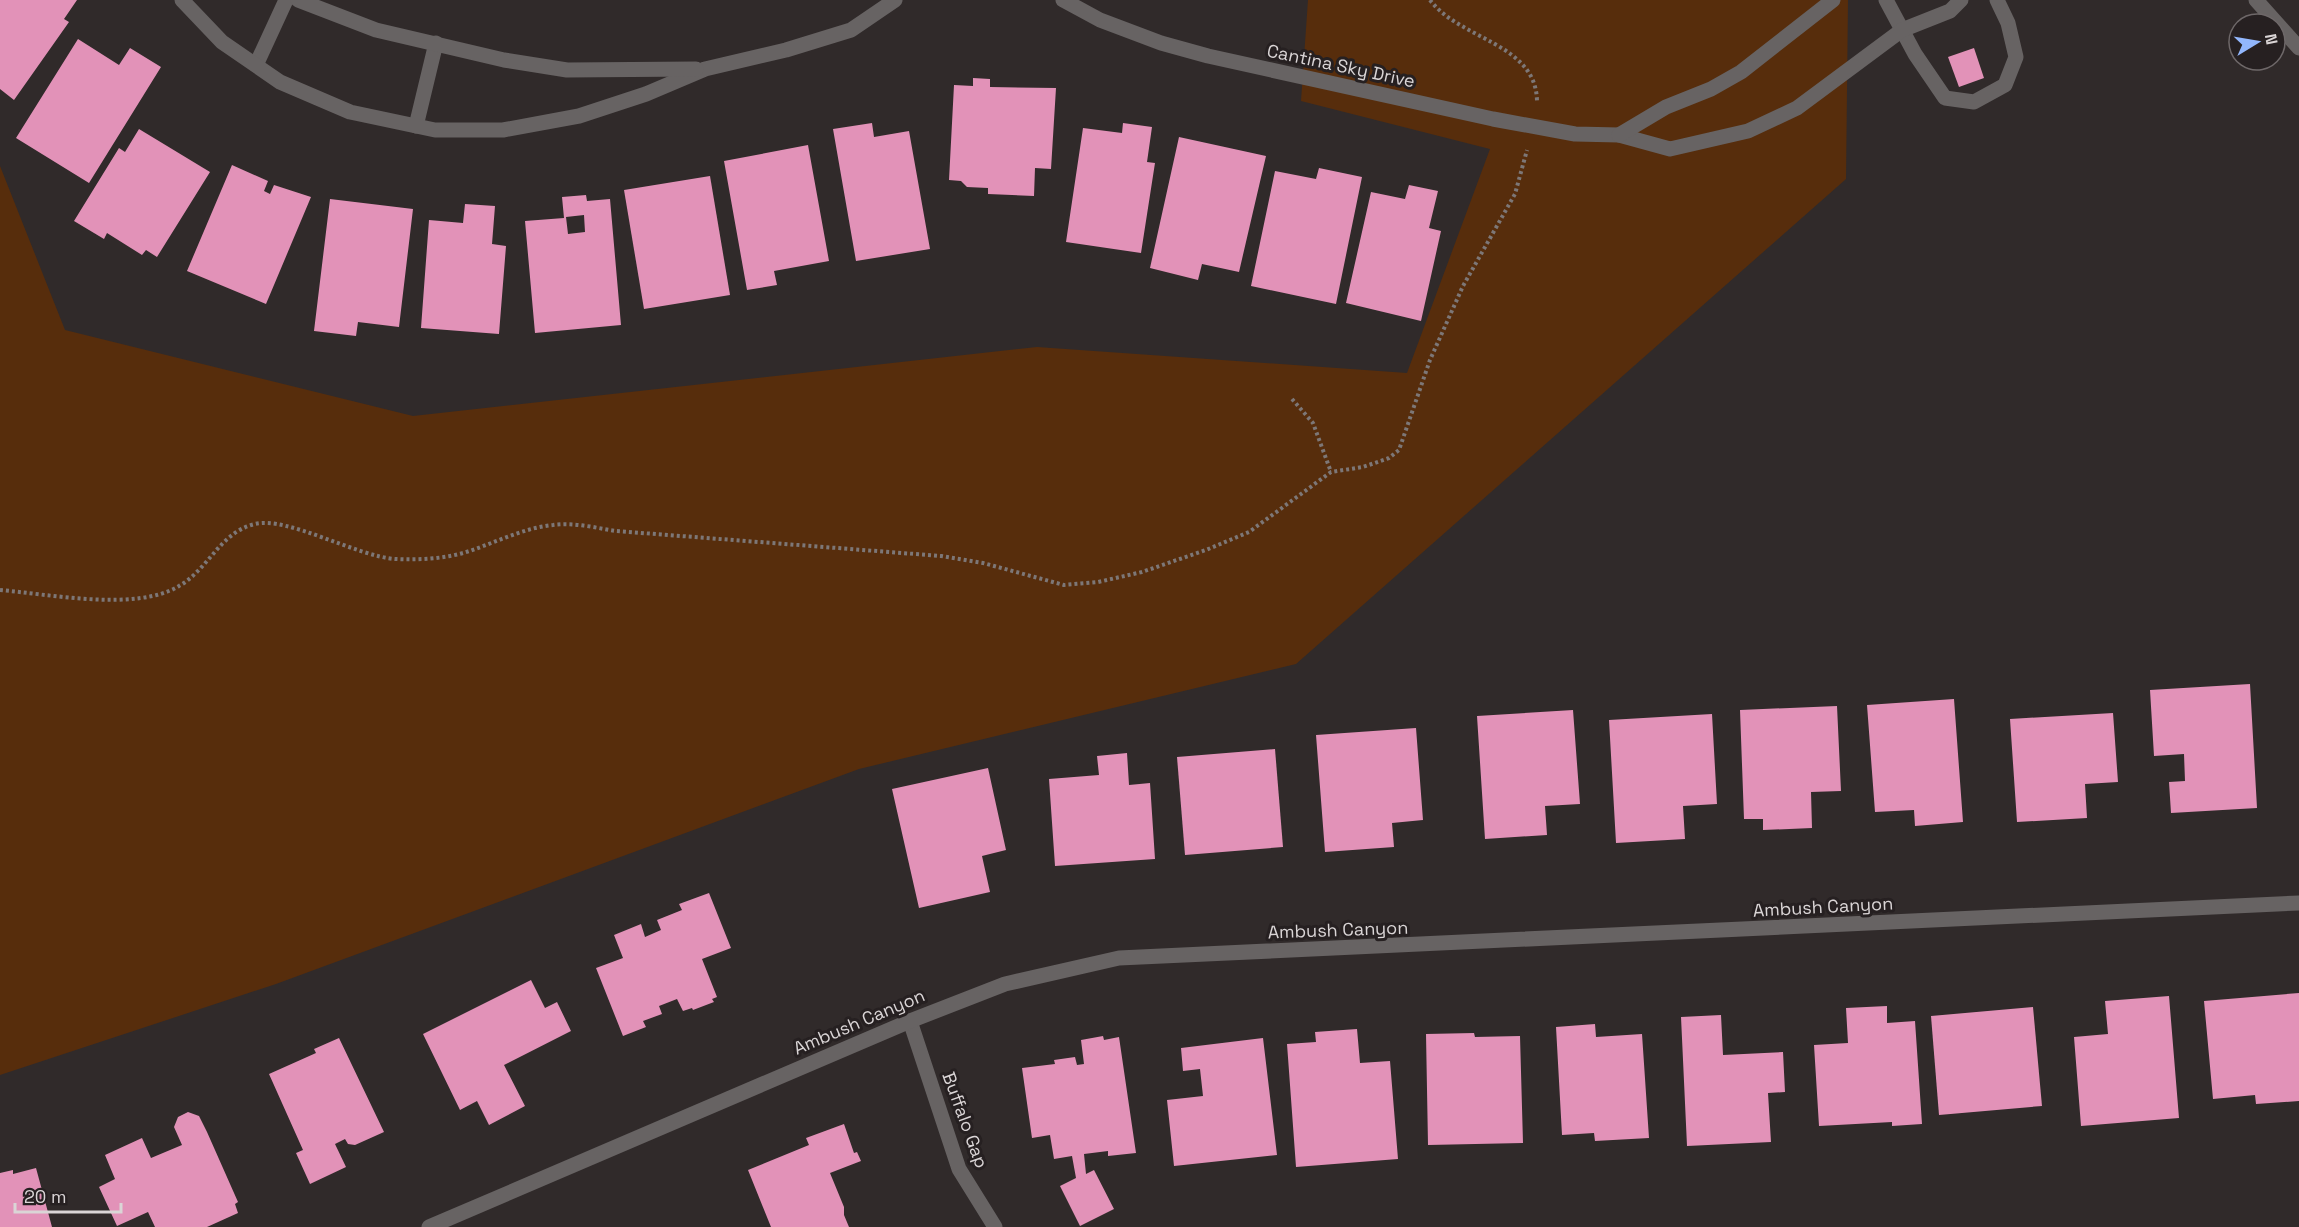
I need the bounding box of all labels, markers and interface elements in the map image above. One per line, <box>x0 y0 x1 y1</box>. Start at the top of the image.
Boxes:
north arrow <box>2227 12 2287 72</box>
text: N <box>2260 32 2283 47</box>
street label: Cantina Sky Drive <box>1265 39 1417 92</box>
street label: Ambush Canyon <box>1752 891 1894 922</box>
street label: Ambush Canyon <box>1267 916 1409 943</box>
street label: Ambush Canyon <box>790 983 928 1060</box>
street label: Buffalo Gap <box>937 1069 994 1171</box>
scale bar <box>15 1176 122 1214</box>
text: 20 m <box>24 1185 67 1208</box>

